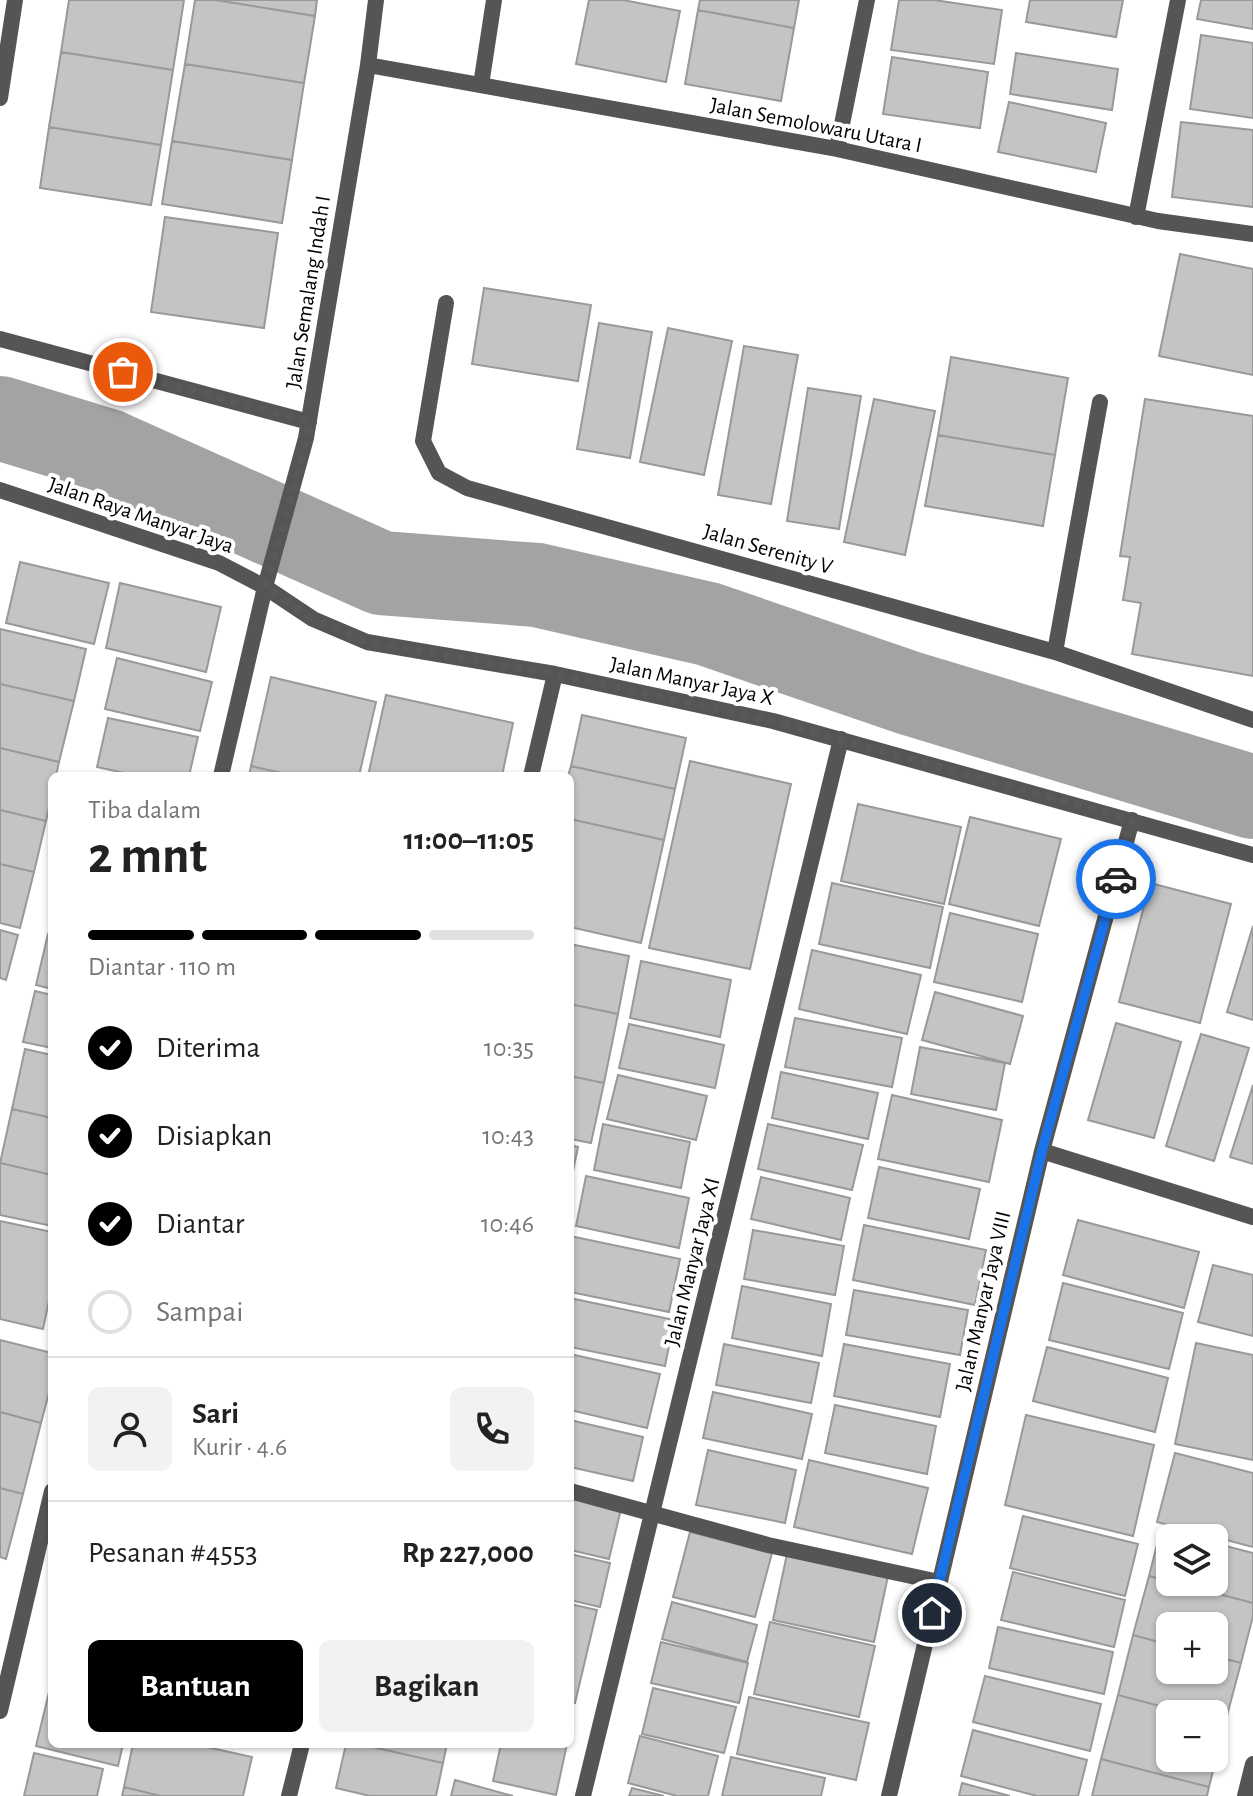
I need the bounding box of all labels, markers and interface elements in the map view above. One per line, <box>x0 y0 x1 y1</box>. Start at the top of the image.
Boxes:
street label: Jalan Semolowaru Utara I <box>708 94 924 156</box>
street label: Jalan Semalang Indah I <box>282 194 334 390</box>
pin <box>89 338 157 406</box>
icon: bag <box>101 350 145 394</box>
street label: Jalan Raya Manyar Jaya <box>45 473 237 557</box>
street label: Jalan Serenity V <box>701 520 836 578</box>
street label: Jalan Manyar Jaya X <box>608 653 776 709</box>
text: Tiba dalam <box>88 797 201 823</box>
text: 11:00–11:05 <box>403 825 534 855</box>
text: 2 mnt <box>88 830 207 882</box>
courier <box>1076 839 1156 919</box>
icon: car <box>1094 857 1138 901</box>
text: Diantar · 110 m <box>88 954 236 980</box>
icon: check <box>88 1026 132 1070</box>
text: Diterima <box>156 1033 260 1063</box>
text: 10:35 <box>484 1035 534 1061</box>
icon: check <box>88 1114 132 1158</box>
text: Disiapkan <box>156 1121 272 1151</box>
text: 10:43 <box>482 1123 534 1149</box>
street label: Jalan Manyar Jaya XI <box>660 1176 724 1348</box>
icon: check <box>88 1202 132 1246</box>
text: Diantar <box>156 1209 245 1239</box>
street label: Jalan Manyar Jaya VIII <box>952 1209 1014 1393</box>
text: 10:46 <box>481 1211 534 1237</box>
text: Sampai <box>156 1297 244 1327</box>
button: person <box>88 1387 172 1471</box>
button: phone <box>450 1387 534 1471</box>
text: Sari <box>192 1399 239 1429</box>
text: Kurir · 4.6 <box>192 1434 287 1460</box>
map controls <box>1156 1524 1228 1772</box>
button: layers <box>1156 1524 1228 1596</box>
text: Pesanan #4553 <box>88 1538 258 1568</box>
text: Rp 227,000 <box>402 1538 534 1568</box>
pin <box>898 1579 966 1647</box>
icon: home <box>910 1591 954 1635</box>
button: + <box>1156 1612 1228 1684</box>
button: Bantuan <box>88 1640 303 1732</box>
button: Bagikan <box>319 1640 534 1732</box>
button: − <box>1156 1700 1228 1772</box>

